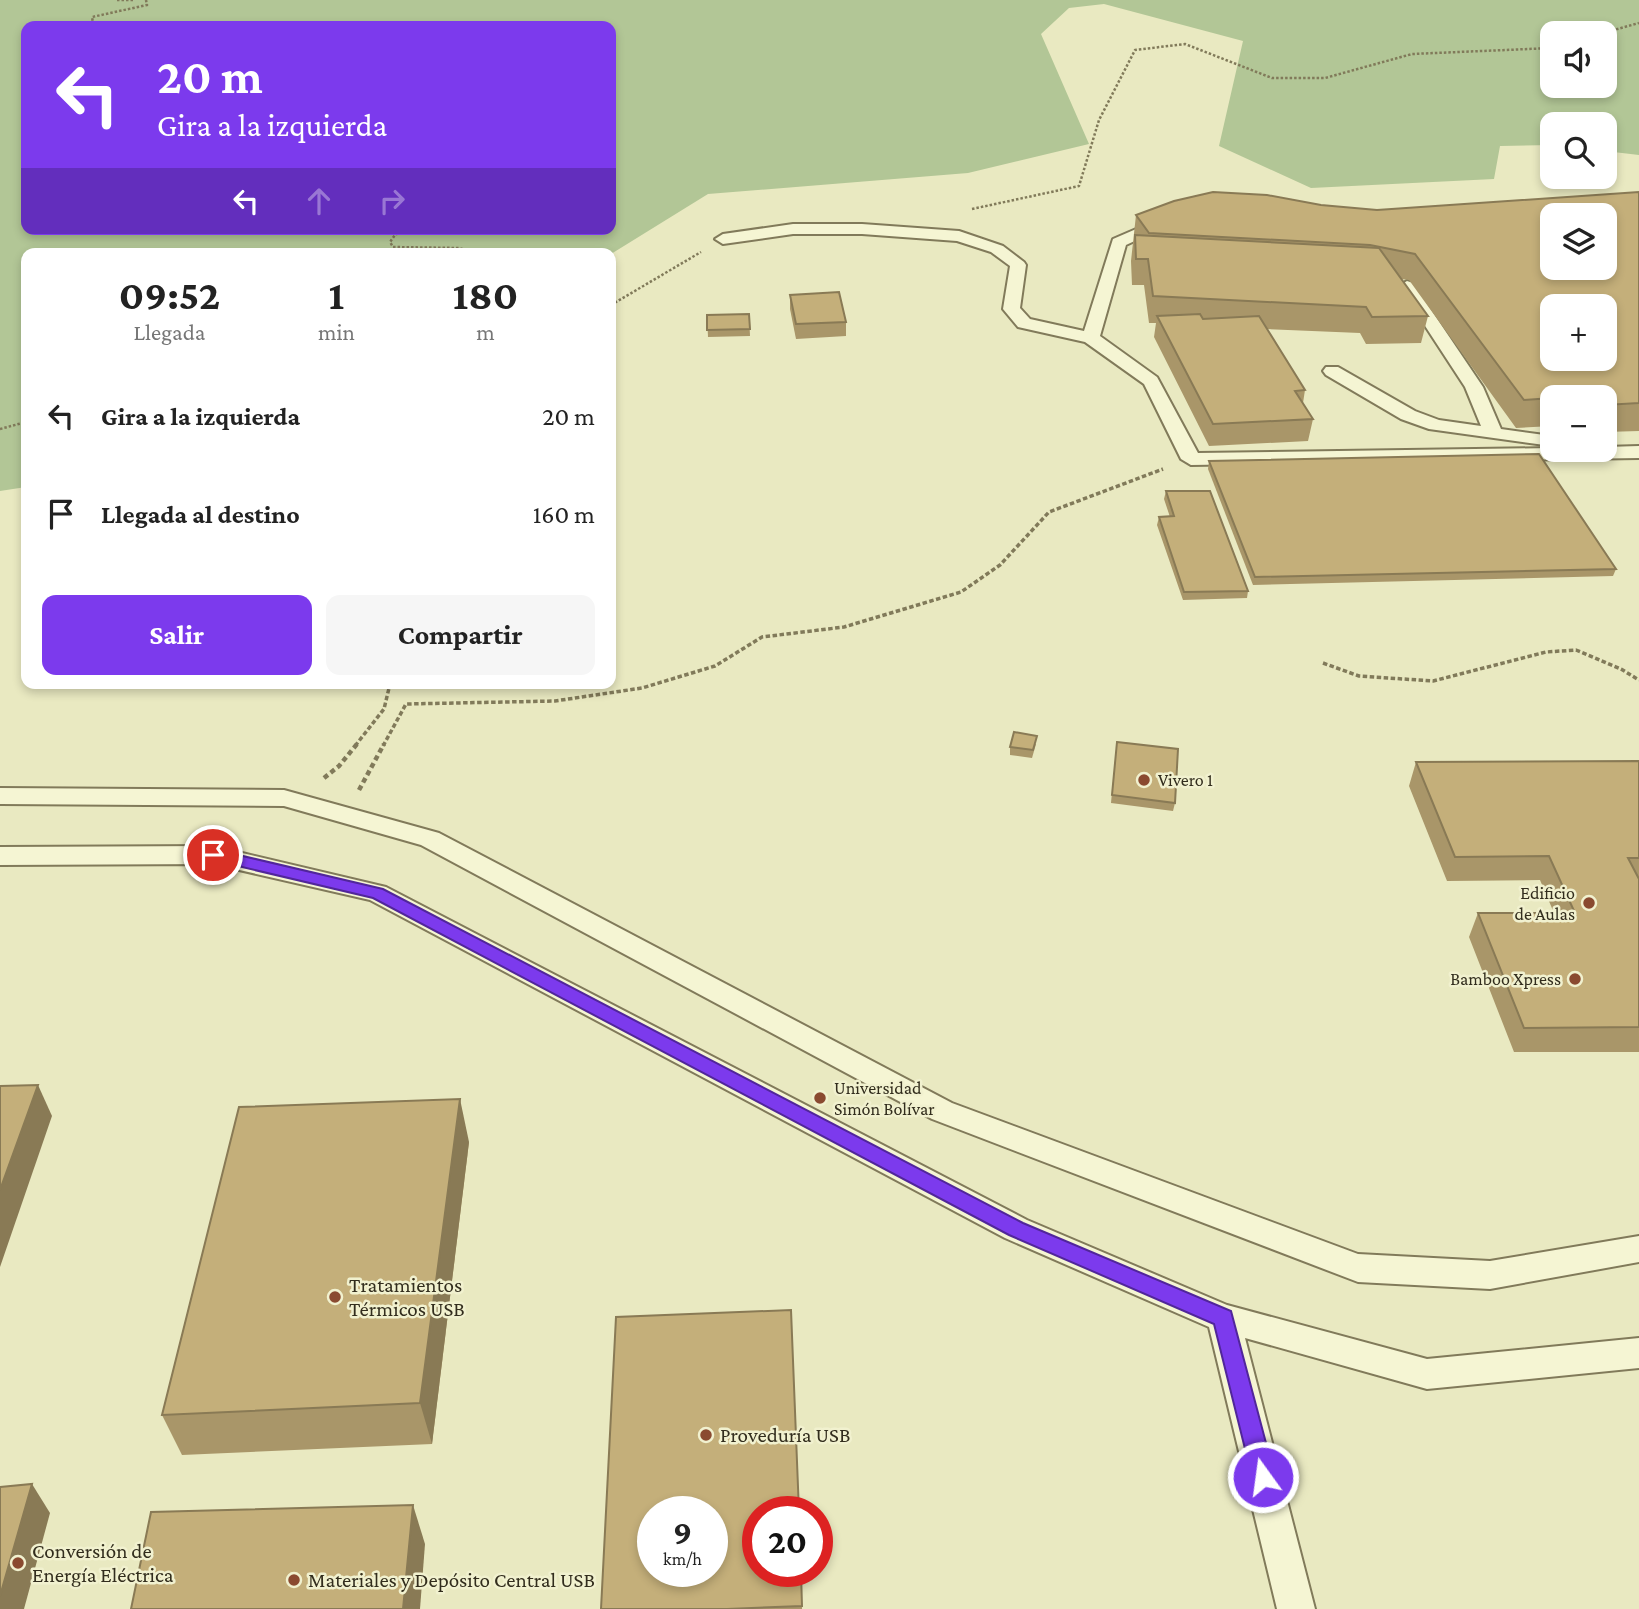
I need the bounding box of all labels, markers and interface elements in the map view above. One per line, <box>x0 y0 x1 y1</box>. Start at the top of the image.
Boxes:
map controls <box>1540 21 1617 462</box>
button: sound <box>1540 21 1617 98</box>
icon: left <box>42 49 133 140</box>
text: 20 m <box>157 49 263 104</box>
text: Gira a la izquierda <box>157 107 387 143</box>
button: search <box>1540 112 1617 189</box>
icon: left <box>227 182 265 220</box>
icon: ahead <box>300 182 338 220</box>
icon: right <box>373 182 411 220</box>
button: layers <box>1540 203 1617 280</box>
text: 09:52 <box>119 271 220 318</box>
text: 1 <box>329 271 344 318</box>
text: 180 <box>453 271 518 318</box>
button: + <box>1540 294 1617 371</box>
text: Llegada <box>133 319 206 345</box>
text: min <box>318 319 355 345</box>
text: m <box>476 319 495 345</box>
button: − <box>1540 385 1617 462</box>
icon: left <box>42 397 80 435</box>
text: Gira a la izquierda <box>101 402 300 431</box>
text: 20 m <box>542 402 595 431</box>
icon: arrive <box>42 495 80 533</box>
text: Llegada al destino <box>101 500 300 529</box>
text: 160 m <box>533 500 595 529</box>
button: Salir <box>42 595 312 675</box>
button: Compartir <box>326 595 595 675</box>
place label: Vivero 1 <box>1158 770 1213 790</box>
marker: Vivero 1 <box>1136 772 1152 788</box>
pin <box>183 825 243 885</box>
icon: arrive <box>194 836 232 874</box>
place label: Edificio de Aulas <box>1515 883 1575 924</box>
marker: Edificio de Aulas <box>1581 895 1597 911</box>
place label: Bamboo Xpress <box>1450 969 1561 989</box>
marker: Bamboo Xpress <box>1567 971 1583 987</box>
place label: Universidad Simón Bolívar <box>834 1078 935 1119</box>
marker: Universidad Simón Bolívar <box>812 1090 828 1106</box>
place label: Tratamientos Térmicos USB <box>349 1273 465 1321</box>
marker: Tratamientos Térmicos USB <box>327 1289 343 1305</box>
place label: Proveduría USB <box>720 1423 850 1447</box>
marker: Proveduría USB <box>698 1427 714 1443</box>
position arrow <box>1226 1440 1300 1514</box>
speed limit sign: 20 <box>742 1496 833 1587</box>
text: 9 <box>673 1513 692 1552</box>
place label: Conversión de Energía Eléctrica <box>32 1539 174 1587</box>
text: km/h <box>663 1549 702 1569</box>
marker: Conversión de Energía Eléctrica <box>10 1555 26 1571</box>
place label: Materiales y Depósito Central USB <box>308 1568 595 1592</box>
marker: Materiales y Depósito Central USB <box>286 1572 302 1588</box>

